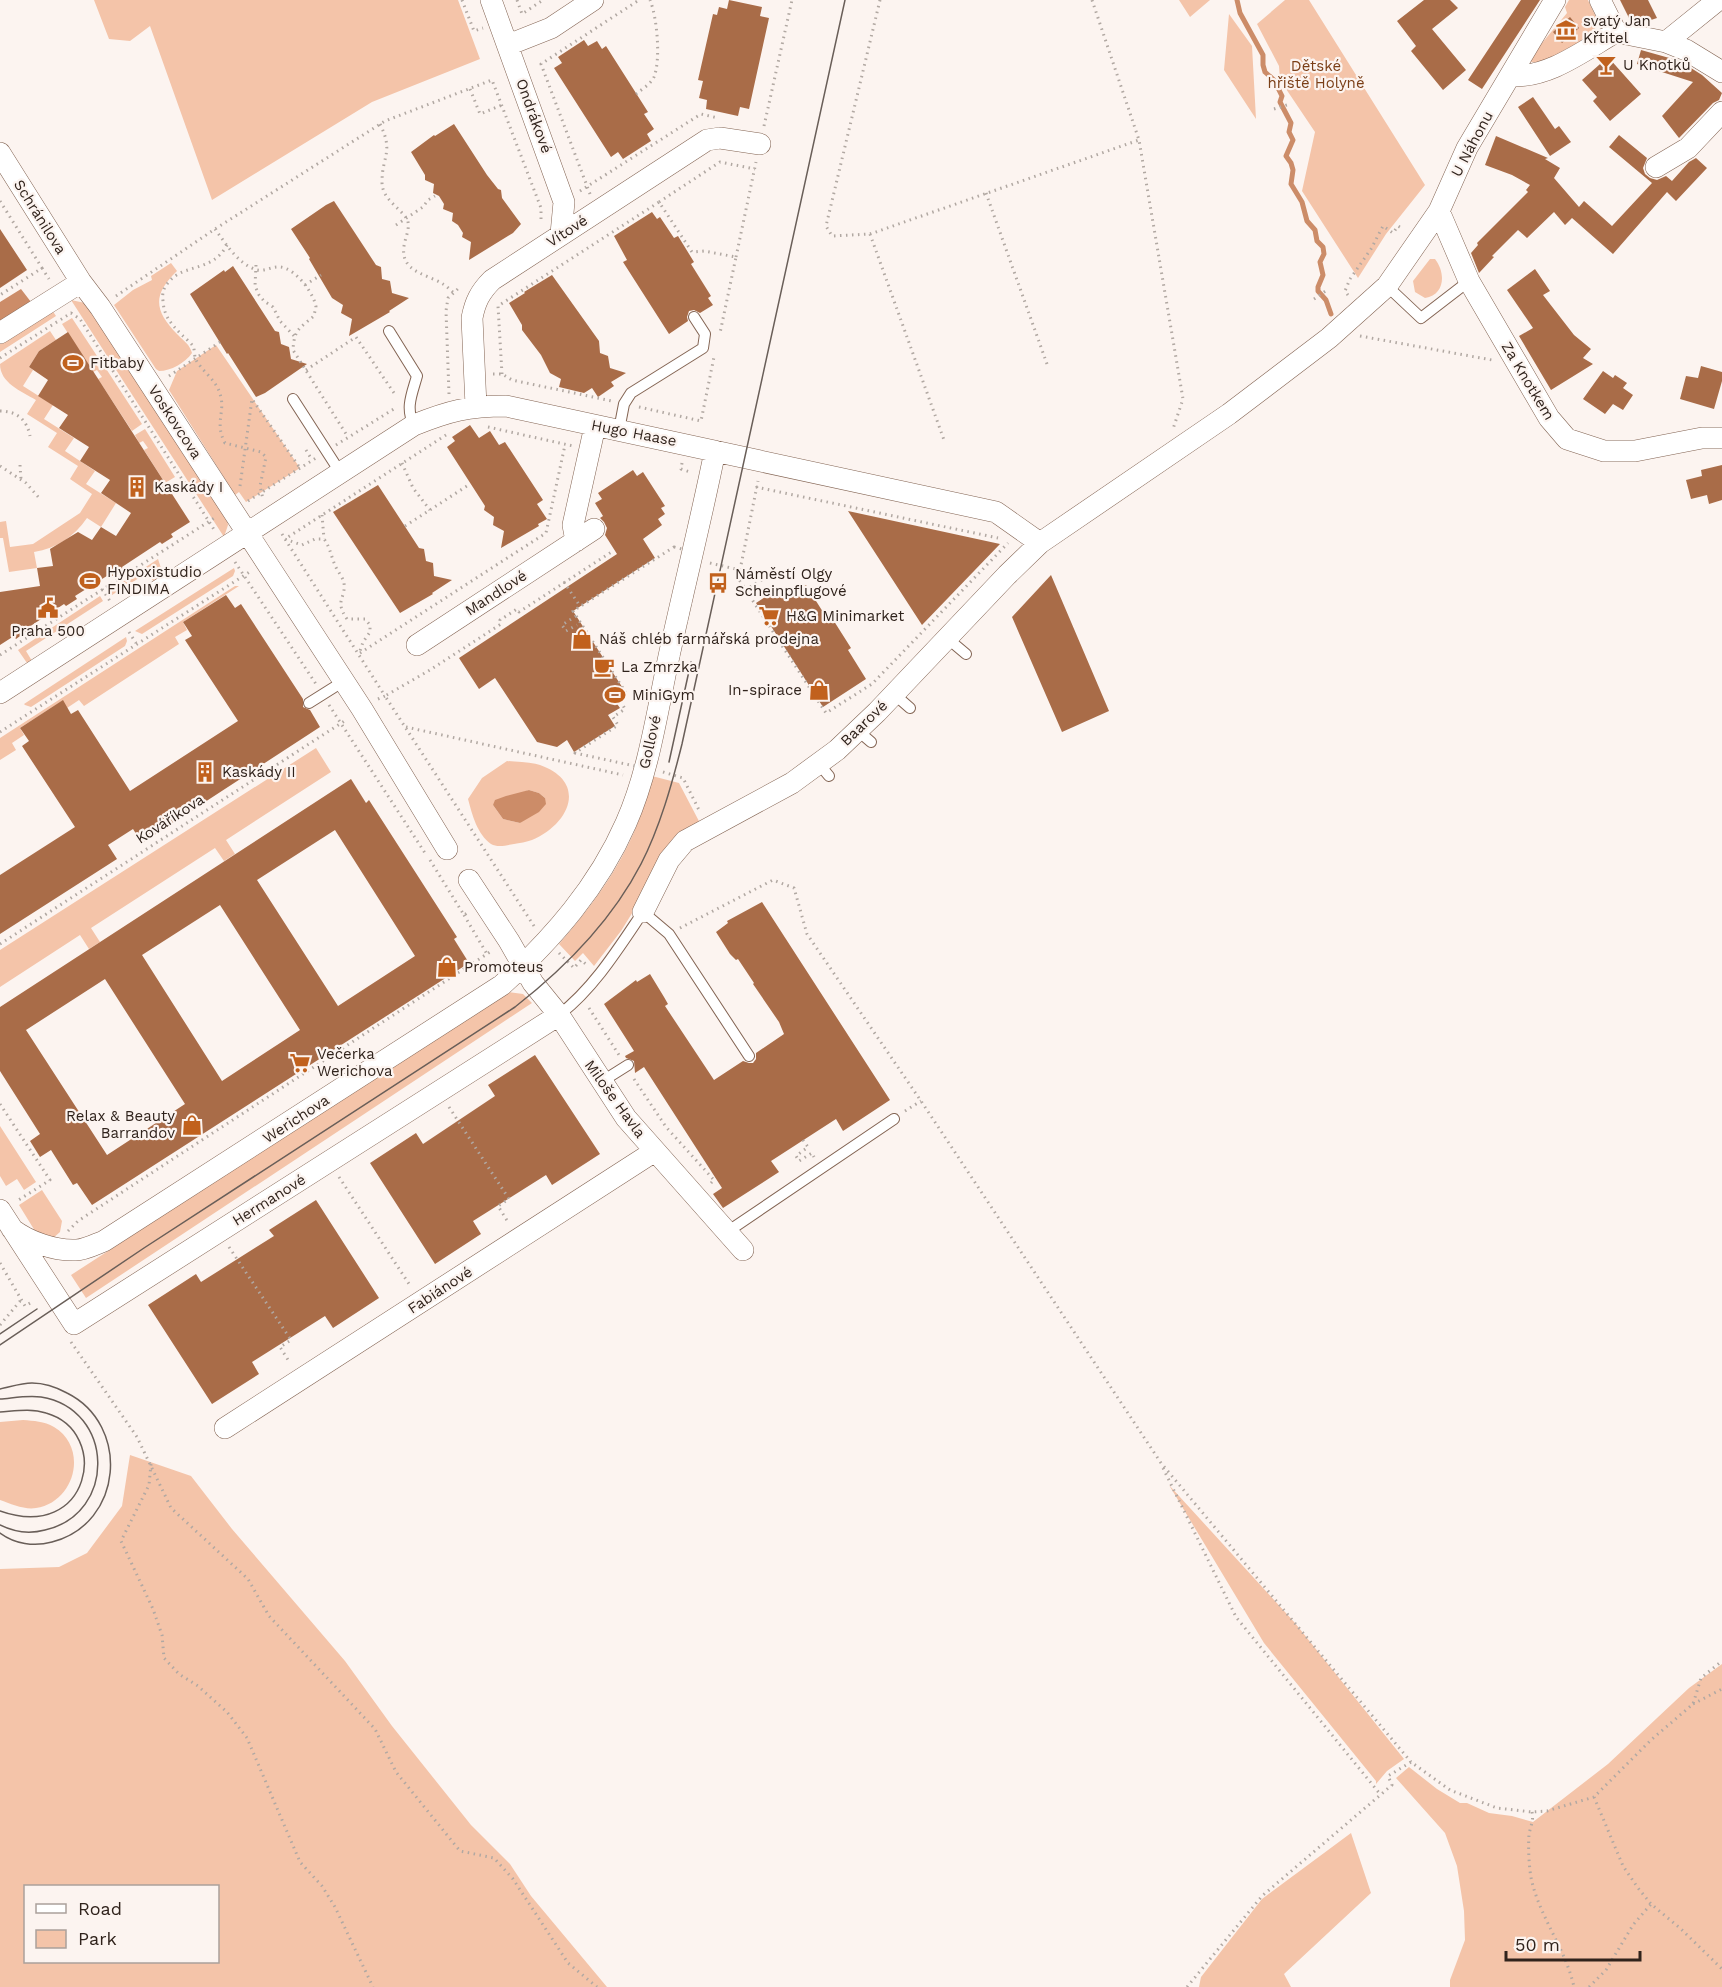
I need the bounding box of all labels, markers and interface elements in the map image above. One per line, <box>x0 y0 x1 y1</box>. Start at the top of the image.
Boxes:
place label: svatý Jan Křtitel <box>1583 12 1651 47</box>
museum icon: svatý Jan Křtitel <box>1554 18 1578 42</box>
bar icon: U Knotků <box>1594 53 1618 77</box>
place label: U Knotků <box>1623 56 1691 74</box>
park label: Dětské hřiště Holyně <box>1267 57 1365 92</box>
street label: Ondrákové <box>512 76 556 156</box>
street label: U Náhonu <box>1447 108 1497 180</box>
street label: Schránilova <box>10 176 70 258</box>
street label: Vítové <box>543 211 591 251</box>
street label: Za Knotkem <box>1498 339 1558 423</box>
sports icon: Fitbaby <box>61 351 85 375</box>
place label: Fitbaby <box>90 354 145 372</box>
street label: Voskovcova <box>144 382 206 463</box>
street label: Hugo Haase <box>590 416 678 450</box>
building icon: Kaskády I <box>125 475 149 499</box>
place label: Kaskády I <box>154 478 223 496</box>
place label: Hypoxistudio FINDIMA <box>107 563 202 598</box>
place label: Náměstí Olgy Scheinpflugové <box>735 565 847 600</box>
street label: Mandlové <box>462 566 530 620</box>
sports icon: Hypoxistudio FINDIMA <box>78 569 102 593</box>
bus stop icon: Náměstí Olgy Scheinpflugové <box>706 571 730 595</box>
public building icon: Praha 500 <box>36 596 60 620</box>
supermarket icon: H&G Minimarket <box>757 604 781 628</box>
place label: H&G Minimarket <box>786 607 905 625</box>
place label: Praha 500 <box>11 622 85 640</box>
shop icon: Náš chléb farmářská prodejna <box>570 627 594 651</box>
place label: Náš chléb farmářská prodejna <box>599 630 819 648</box>
cafe icon: La Zmrzka <box>592 655 616 679</box>
place label: La Zmrzka <box>621 658 698 676</box>
shop icon: In-spirace <box>807 678 831 702</box>
place label: In-spirace <box>728 681 802 699</box>
sports icon: MiniGym <box>603 683 627 707</box>
place label: MiniGym <box>632 686 695 704</box>
street label: Baarové <box>837 696 891 750</box>
street label: Gollové <box>635 713 665 771</box>
building icon: Kaskády II <box>193 760 217 784</box>
place label: Kaskády II <box>222 763 296 781</box>
street label: Kováříkova <box>132 790 208 848</box>
shop icon: Promoteus <box>435 955 459 979</box>
place label: Promoteus <box>464 958 543 976</box>
place label: Večerka Werichova <box>317 1045 393 1080</box>
supermarket icon: Večerka Werichova <box>288 1051 312 1075</box>
street label: Miloše Havla <box>581 1056 650 1142</box>
street label: Werichova <box>259 1091 333 1147</box>
place label: Relax & Beauty Barrandov <box>66 1107 175 1142</box>
shop icon: Relax & Beauty Barrandov <box>180 1113 204 1137</box>
street label: Hermanové <box>229 1170 309 1230</box>
street label: Fabiánové <box>404 1262 476 1318</box>
legend <box>24 1885 219 1963</box>
text: Road <box>78 1898 122 1919</box>
scale bar <box>1506 1924 1640 1962</box>
text: Park <box>78 1928 117 1949</box>
text: 50 m <box>1515 1934 1560 1955</box>

